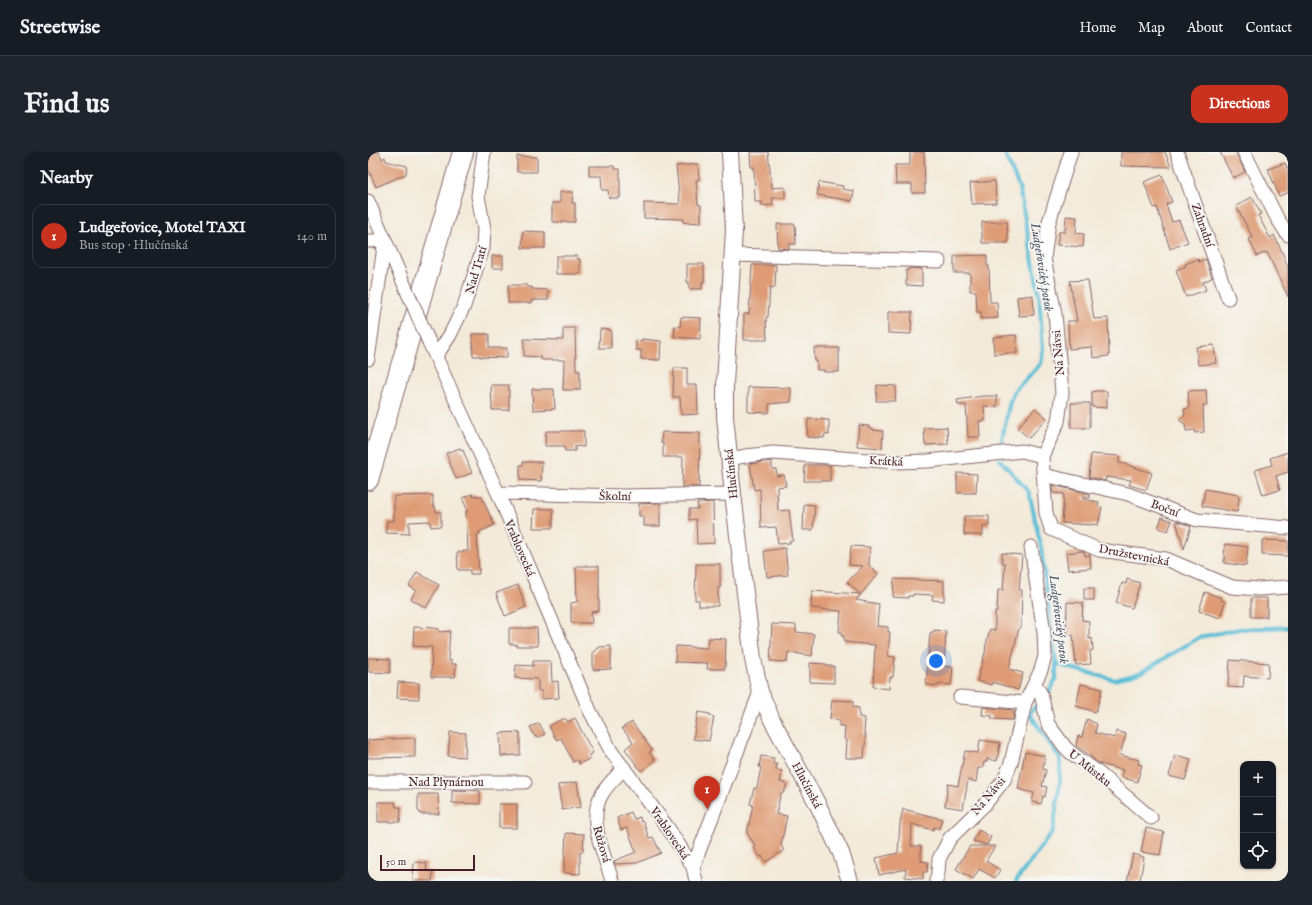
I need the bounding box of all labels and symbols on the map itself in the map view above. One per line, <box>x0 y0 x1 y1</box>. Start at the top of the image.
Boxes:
street label: Zahradní <box>1188 201 1218 250</box>
water label: Ludgeřovický potok <box>1025 221 1057 314</box>
street label: Nad Tratí <box>463 244 491 296</box>
street label: Na Návsi <box>1049 330 1068 376</box>
street label: Hlučínská <box>721 447 742 500</box>
street label: Krátká <box>869 453 904 470</box>
street label: Školní <box>599 488 632 504</box>
street label: Boční <box>1149 496 1182 521</box>
street label: Vrablovecká <box>500 517 539 580</box>
street label: Družstevnická <box>1097 541 1171 570</box>
water label: Ludgeřovický potok <box>1044 573 1073 666</box>
your location <box>926 651 946 671</box>
street label: U Můstku <box>1065 746 1114 790</box>
street label: Hlučínská <box>788 759 825 812</box>
street label: Na Návsi <box>968 774 1009 819</box>
street label: Nad Plynárnou <box>408 775 484 790</box>
pin: 1 <box>694 776 720 809</box>
street label: Vrablovecká <box>646 803 693 863</box>
street label: Růžová <box>589 824 614 865</box>
scale bar <box>380 853 475 872</box>

